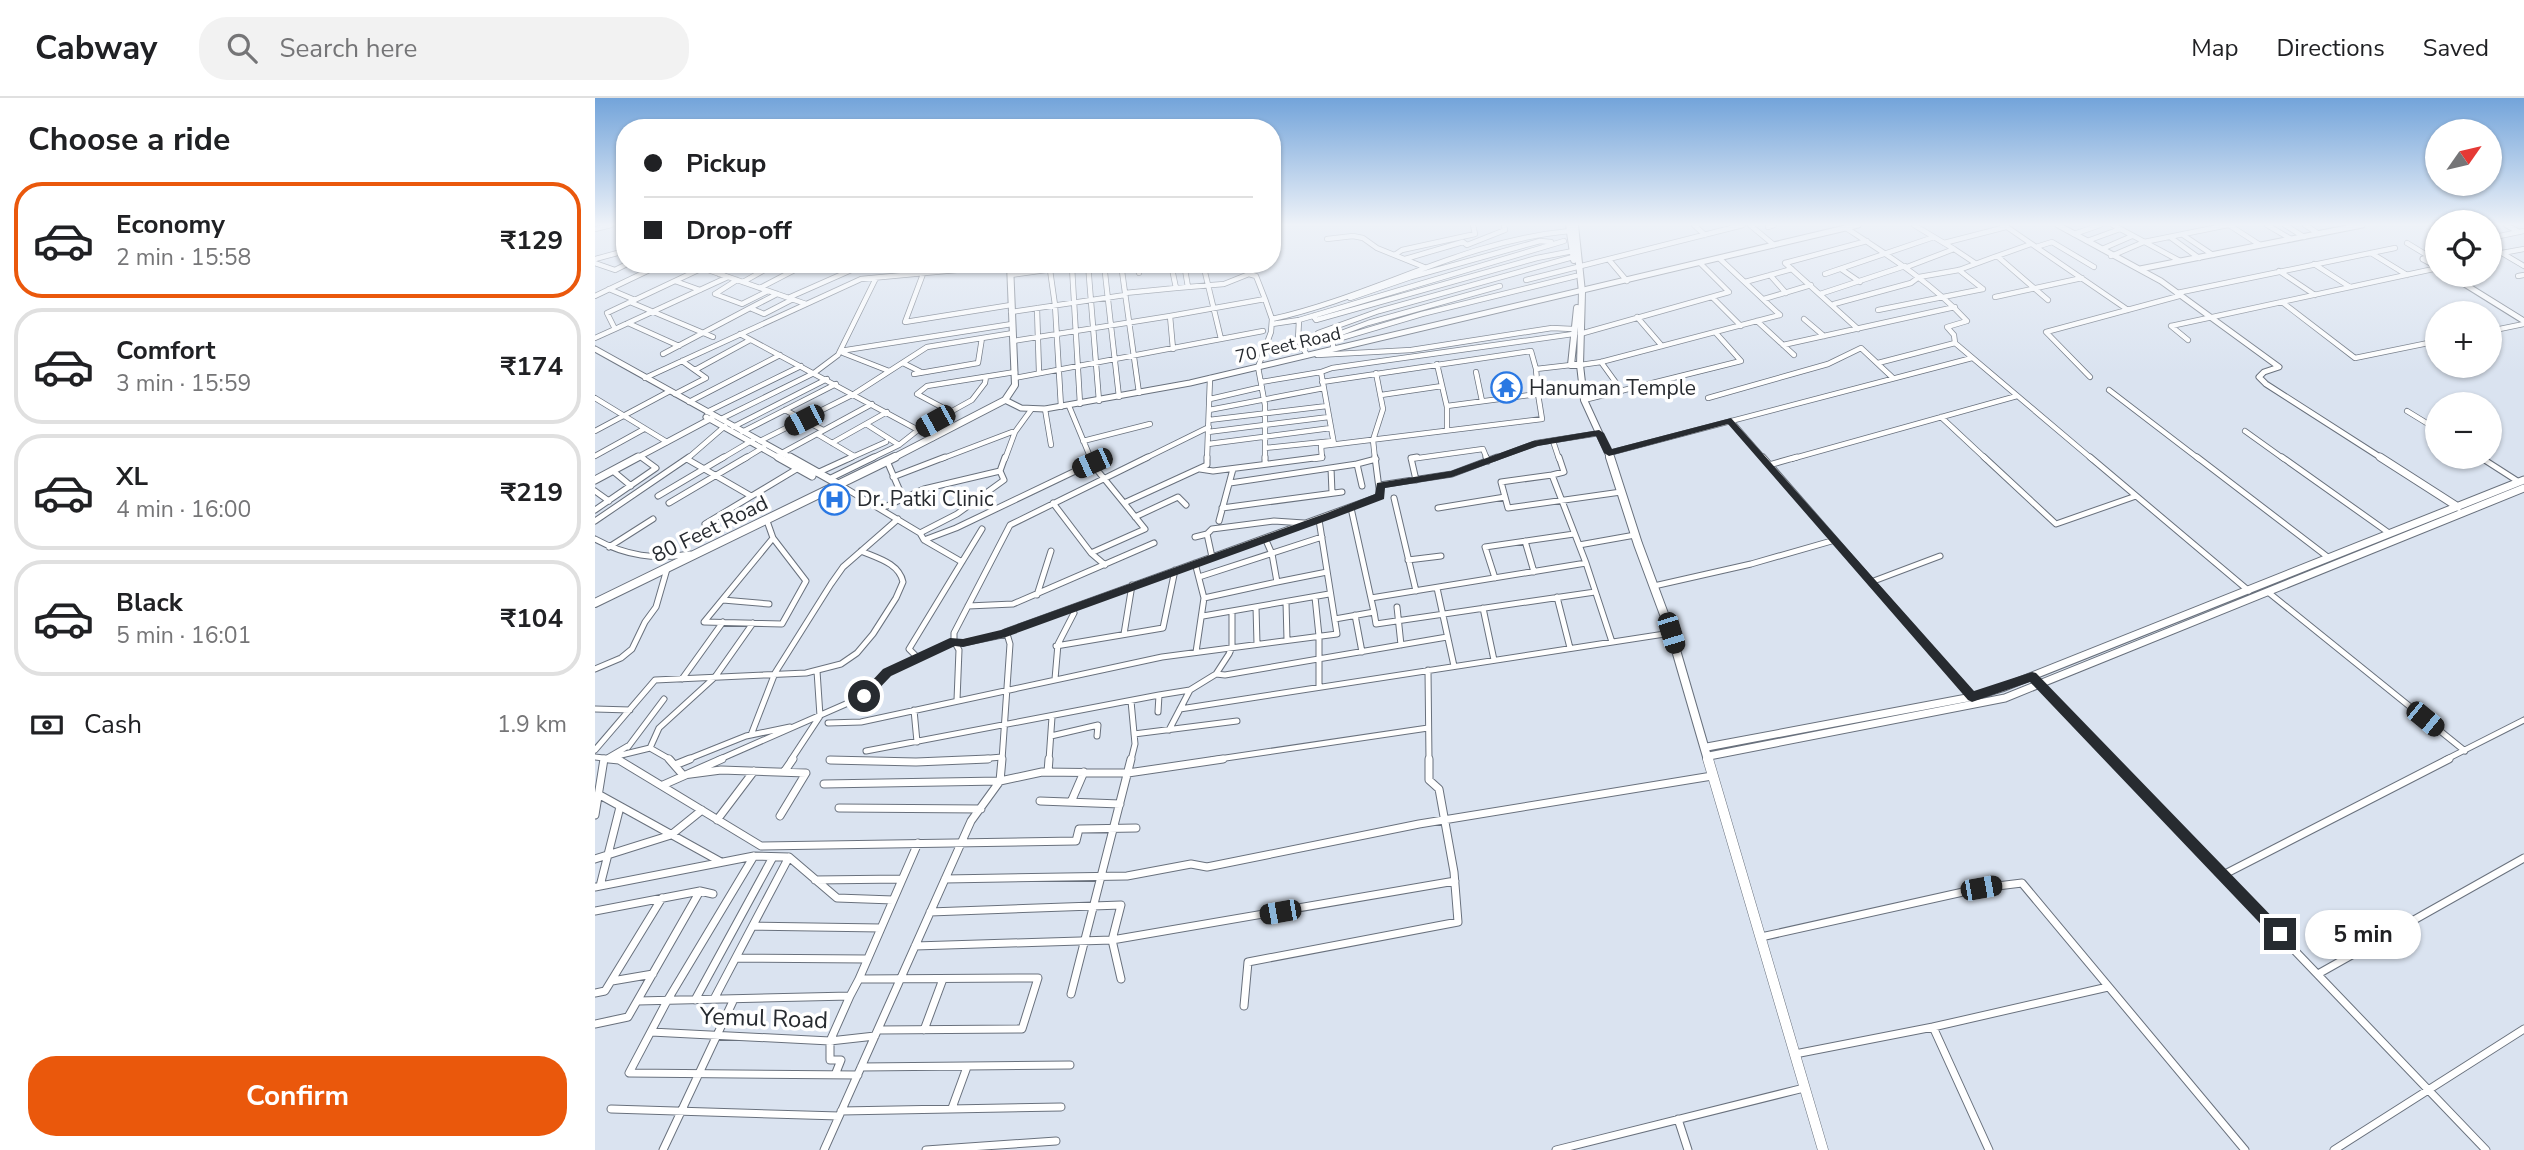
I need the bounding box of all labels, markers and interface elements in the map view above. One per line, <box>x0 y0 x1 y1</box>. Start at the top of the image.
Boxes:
search box <box>199 17 689 80</box>
text: Cabway <box>35 26 157 71</box>
icon: search <box>223 29 261 67</box>
text: Search here <box>279 31 417 66</box>
text: Map <box>2191 32 2238 64</box>
text: Directions <box>2276 32 2385 64</box>
text: Saved <box>2423 32 2489 64</box>
text: Choose a ride <box>28 118 230 161</box>
north arrow <box>2425 119 2503 196</box>
map controls <box>2425 119 2502 469</box>
text: Pickup <box>686 146 766 181</box>
text: Economy <box>116 207 225 242</box>
icon: car <box>32 209 95 272</box>
button: locate <box>2425 210 2502 287</box>
text: Drop-off <box>686 213 792 248</box>
text: ₹129 <box>501 223 563 258</box>
text: 2 min · 15:58 <box>116 242 251 273</box>
button: + <box>2425 301 2502 378</box>
street label: 70 Feet Road <box>1233 321 1343 369</box>
text: Comfort <box>116 333 216 368</box>
icon: car <box>32 335 95 398</box>
text: ₹174 <box>501 349 563 384</box>
text: 3 min · 15:59 <box>116 368 251 399</box>
temple icon: Hanuman Temple <box>1489 371 1523 405</box>
place label: Hanuman Temple <box>1529 374 1696 402</box>
button: − <box>2425 392 2502 469</box>
car <box>781 401 828 439</box>
car <box>912 402 959 440</box>
car <box>1069 445 1116 481</box>
text: XL <box>116 459 148 494</box>
icon: car <box>32 461 95 524</box>
text: ₹219 <box>501 475 563 510</box>
hospital icon: Dr. Patki Clinic <box>817 482 851 516</box>
place label: Dr. Patki Clinic <box>857 485 994 513</box>
street label: 80 Feet Road <box>647 489 773 569</box>
text: 4 min · 16:00 <box>116 494 251 525</box>
text: Black <box>116 585 183 620</box>
icon: car <box>32 587 95 650</box>
text: ₹104 <box>501 601 563 636</box>
car <box>1655 610 1688 656</box>
text: 5 min · 16:01 <box>116 620 251 651</box>
route start <box>848 680 880 712</box>
car <box>2403 698 2448 740</box>
icon: cash <box>28 706 66 744</box>
text: Cash <box>84 707 142 742</box>
text: 1.9 km <box>497 709 567 740</box>
car <box>1959 874 2004 902</box>
car <box>1258 898 1303 926</box>
callout: 5 min <box>2305 910 2420 958</box>
route end <box>2264 918 2296 950</box>
text: 5 min <box>2333 919 2393 950</box>
street label: Yemul Road <box>698 1000 829 1036</box>
button: Confirm <box>28 1056 567 1136</box>

